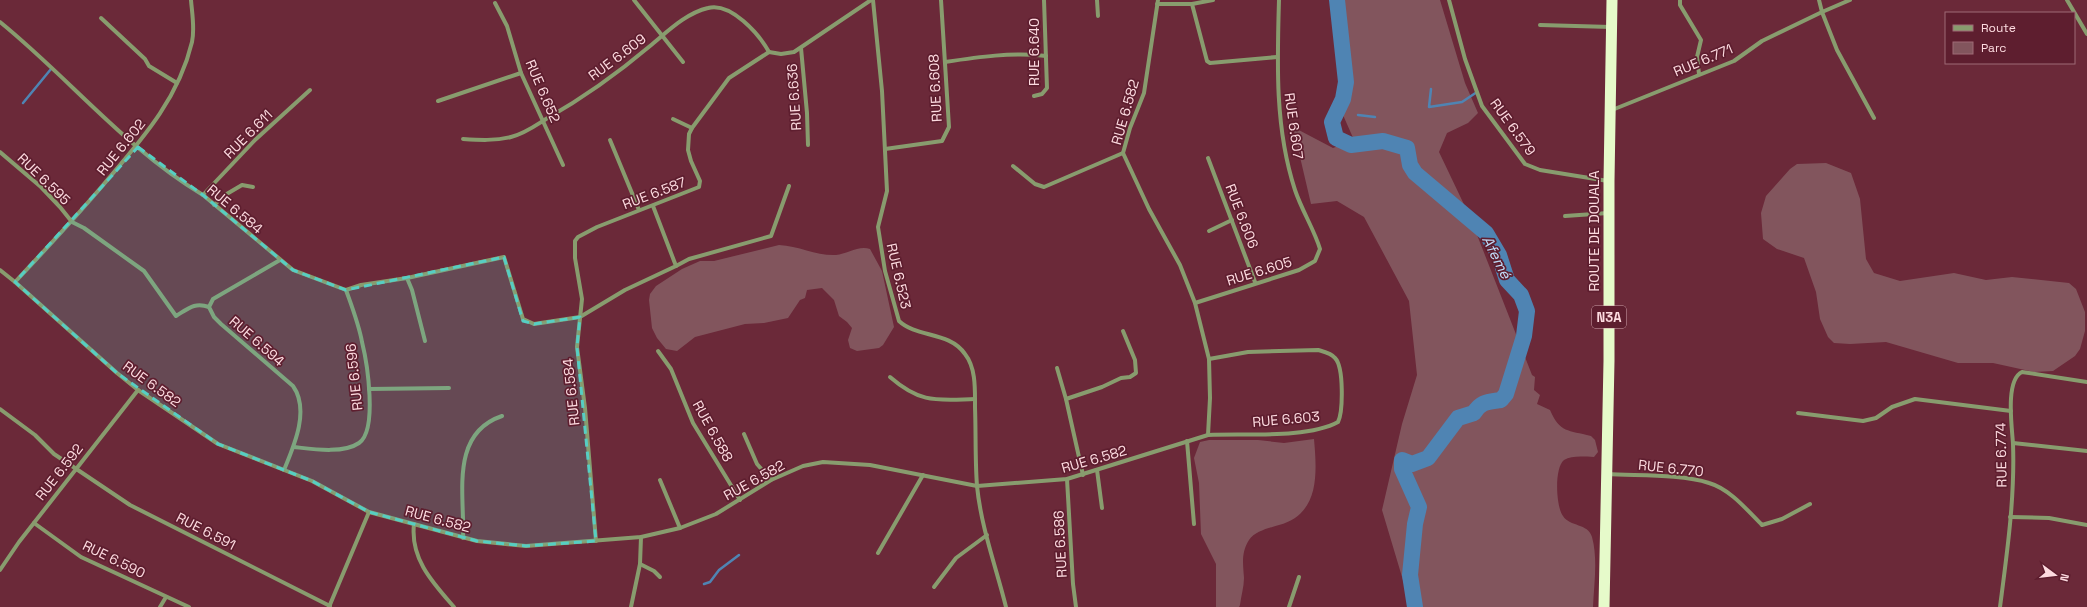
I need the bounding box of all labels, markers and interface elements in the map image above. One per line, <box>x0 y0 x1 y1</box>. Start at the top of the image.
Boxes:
legend <box>1945 12 2075 64</box>
street label: RUE 6.640 <box>1025 18 1043 86</box>
text: Route <box>1981 20 2016 36</box>
street label: RUE 6.609 <box>585 29 649 85</box>
street label: RUE 6.771 <box>1671 39 1735 81</box>
text: Parc <box>1981 40 2006 56</box>
street label: RUE 6.608 <box>924 53 946 122</box>
street label: RUE 6.652 <box>522 57 564 125</box>
street label: RUE 6.636 <box>783 63 805 131</box>
street label: RUE 6.582 <box>1107 77 1143 147</box>
street label: RUE 6.607 <box>1280 92 1308 160</box>
street label: RUE 6.579 <box>1486 95 1540 159</box>
street label: RUE 6.611 <box>220 106 276 162</box>
street label: RUE 6.602 <box>93 115 149 179</box>
street label: RUE 6.595 <box>14 149 74 209</box>
street label: ROUTE DE DOUALA <box>1585 170 1603 292</box>
street label: RUE 6.587 <box>620 173 688 213</box>
street label: RUE 6.584 <box>203 180 267 238</box>
street label: RUE 6.606 <box>1221 181 1263 251</box>
water label: Afemé <box>1478 232 1516 283</box>
street label: RUE 6.523 <box>883 241 915 311</box>
street label: RUE 6.605 <box>1224 253 1294 289</box>
road number: N3A <box>1592 306 1626 328</box>
street label: RUE 6.594 <box>226 312 289 370</box>
street label: RUE 6.596 <box>342 343 366 411</box>
street label: RUE 6.582 <box>119 357 185 411</box>
street label: RUE 6.584 <box>558 357 583 427</box>
street label: RUE 6.588 <box>689 397 737 465</box>
street label: RUE 6.603 <box>1252 407 1320 431</box>
street label: RUE 6.774 <box>1991 422 2011 488</box>
street label: RUE 6.592 <box>31 440 87 504</box>
street label: RUE 6.582 <box>1059 441 1129 477</box>
street label: RUE 6.582 <box>720 456 788 504</box>
street label: RUE 6.770 <box>1637 456 1705 480</box>
street label: RUE 6.582 <box>403 502 473 536</box>
street label: RUE 6.591 <box>173 508 239 554</box>
street label: RUE 6.586 <box>1049 510 1071 578</box>
street label: RUE 6.590 <box>80 536 148 582</box>
north arrow <box>2035 555 2075 595</box>
text: N <box>2057 572 2072 583</box>

